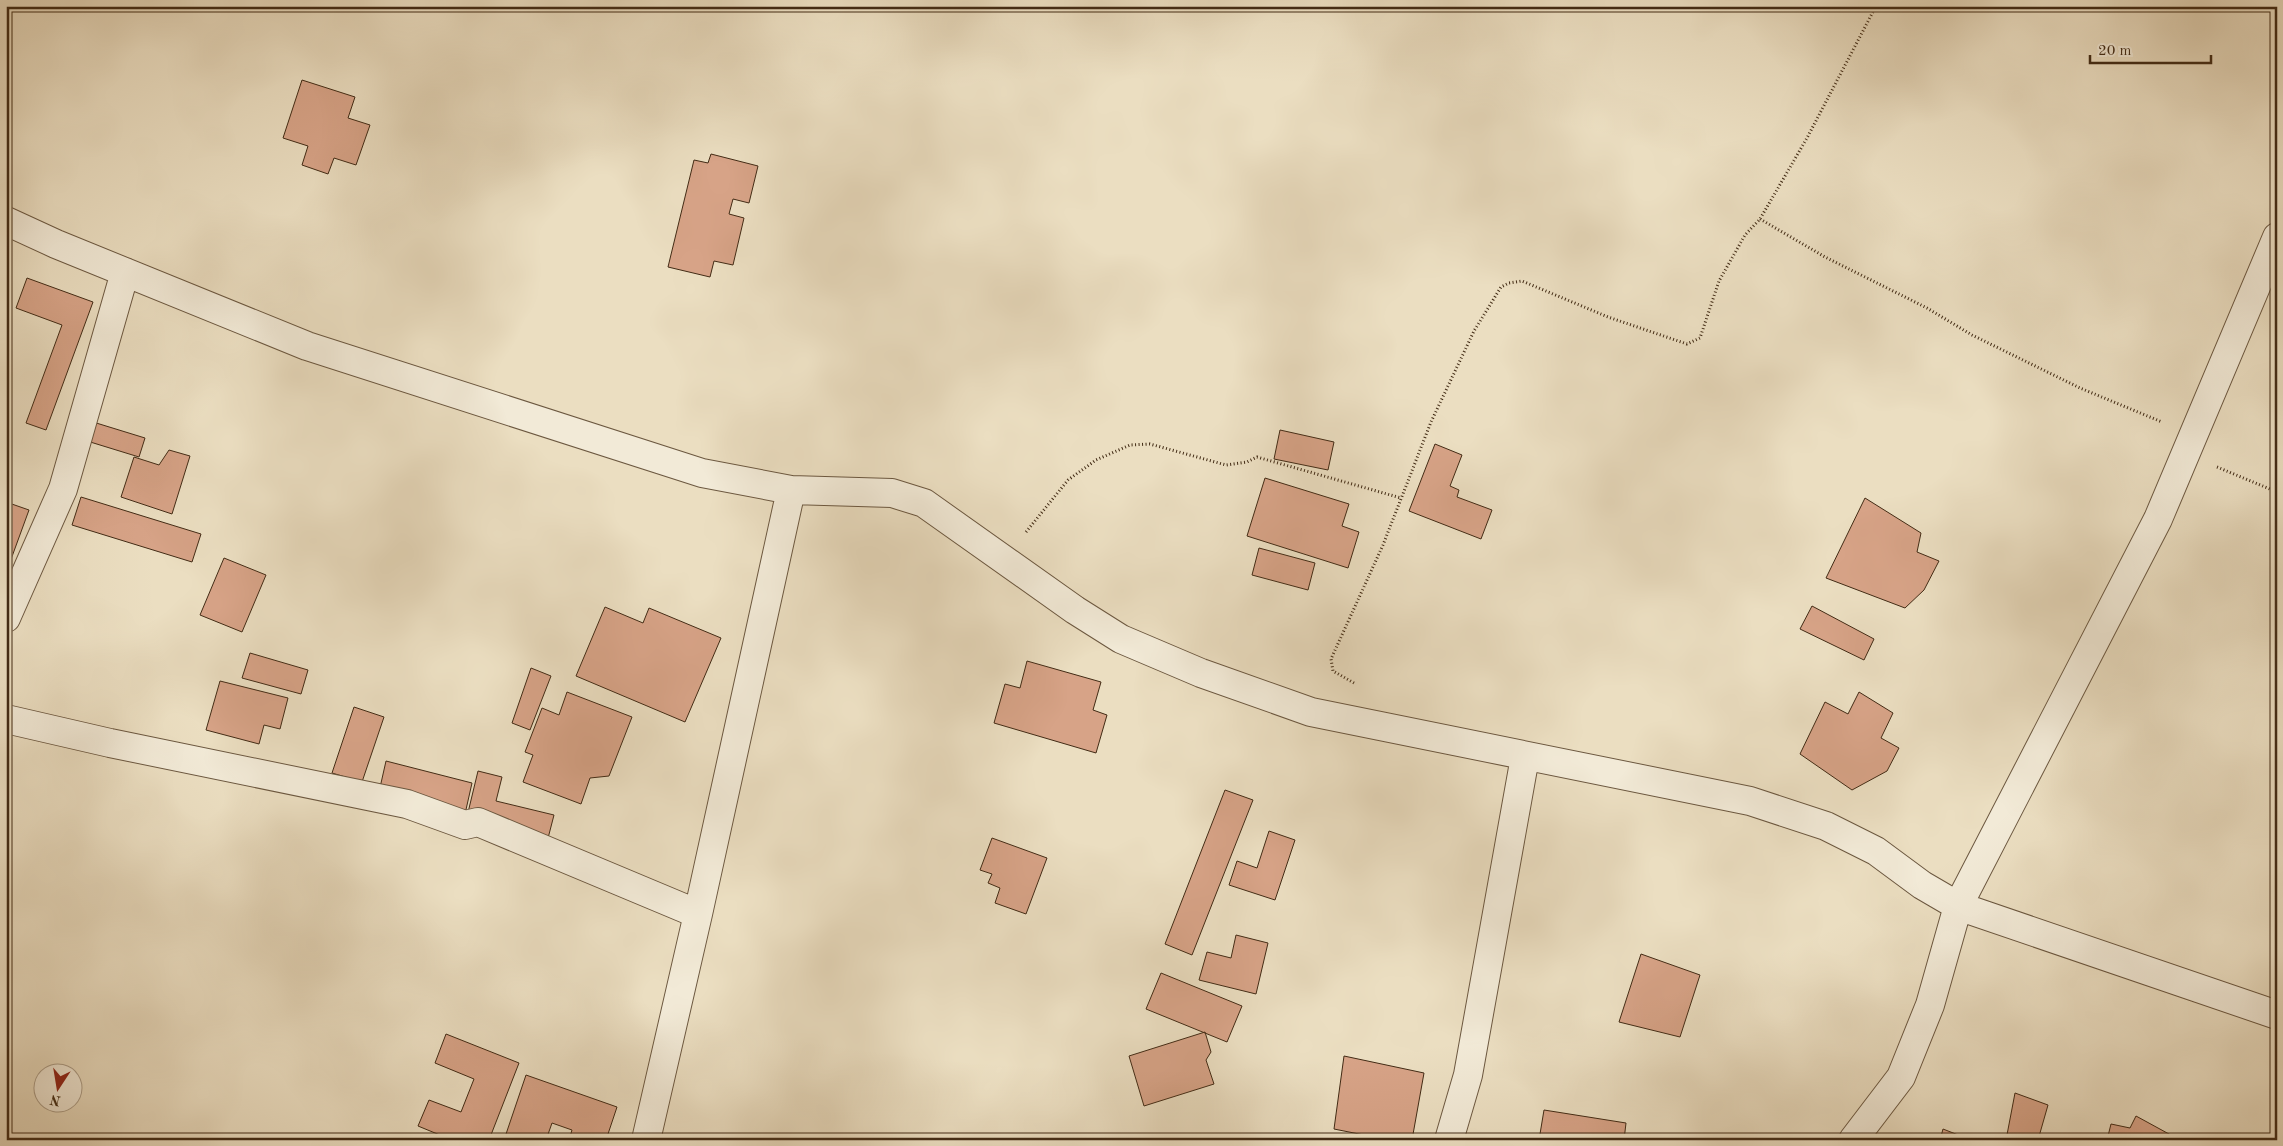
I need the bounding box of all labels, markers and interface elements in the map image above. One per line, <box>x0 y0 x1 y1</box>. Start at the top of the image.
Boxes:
scale bar <box>2090 32 2212 64</box>
text: 20 m <box>2098 44 2132 59</box>
north arrow <box>32 1064 82 1114</box>
text: N <box>49 1092 62 1108</box>

